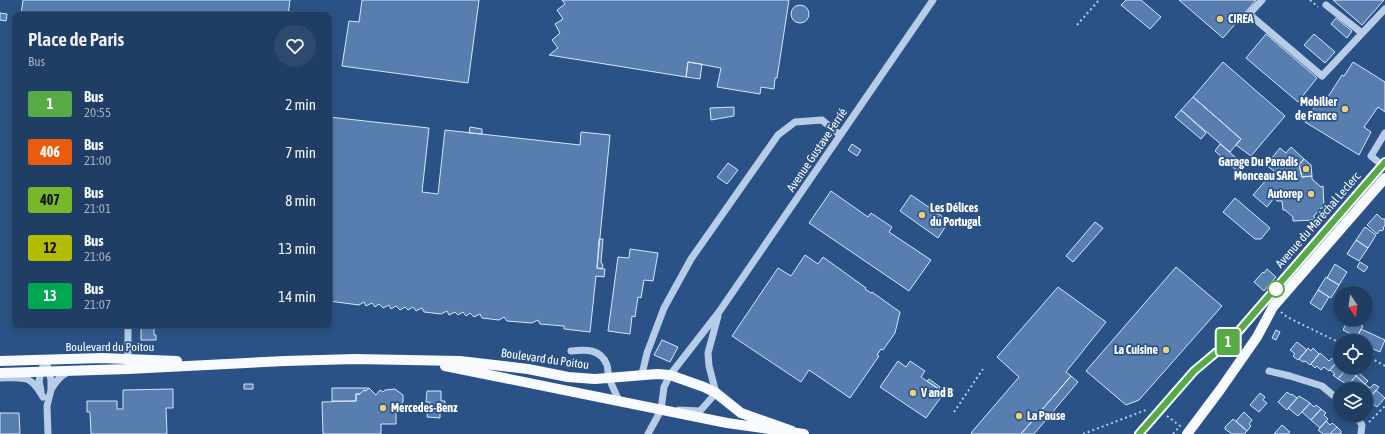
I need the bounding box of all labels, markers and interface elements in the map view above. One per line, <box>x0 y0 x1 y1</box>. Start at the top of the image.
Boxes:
place label: CIREA <box>1228 12 1254 26</box>
marker: CIREA <box>1215 14 1225 24</box>
button: heart <box>274 25 316 67</box>
text: Place de Paris <box>28 28 124 50</box>
text: Bus <box>28 54 45 69</box>
text: Bus <box>84 88 104 105</box>
place label: Mobilier de France <box>1295 95 1338 123</box>
text: 1 <box>47 96 53 112</box>
text: 2 min <box>285 96 316 113</box>
marker: Mobilier de France <box>1340 104 1350 114</box>
text: 20:55 <box>84 105 111 120</box>
street label: Avenue Gustave Ferrié <box>784 106 850 194</box>
text: Bus <box>84 136 104 153</box>
text: 406 <box>40 144 60 160</box>
text: 7 min <box>285 144 316 161</box>
text: 21:00 <box>84 153 111 168</box>
place label: Garage Du Paradis Monceau SARL <box>1218 155 1299 183</box>
marker: Garage Du Paradis Monceau SARL <box>1301 164 1311 174</box>
street label: Avenue du Maréchal Leclerc <box>1273 169 1364 271</box>
text: Bus <box>84 184 104 201</box>
place label: Autorep <box>1267 187 1303 201</box>
marker: Autorep <box>1306 189 1316 199</box>
text: 407 <box>40 192 60 208</box>
text: 8 min <box>285 192 316 209</box>
text: 21:01 <box>84 201 111 216</box>
place label: Les Délices du Portugal <box>930 201 982 229</box>
marker: Les Délices du Portugal <box>917 210 927 220</box>
text: Bus <box>84 232 104 249</box>
text: 12 <box>43 240 57 256</box>
text: 13 min <box>278 240 316 257</box>
text: 21:06 <box>84 249 111 264</box>
text: Bus <box>84 280 104 297</box>
unlabelled marker <box>1267 280 1285 298</box>
north arrow <box>1333 286 1373 326</box>
map controls <box>1333 286 1373 422</box>
text: 13 <box>43 288 57 304</box>
text: 14 min <box>278 288 316 305</box>
text: 21:07 <box>84 297 111 312</box>
line badge: 1 <box>1215 329 1241 355</box>
text: 1 <box>1225 334 1231 350</box>
button: locate <box>1333 334 1373 374</box>
street label: Boulevard du Poitou <box>66 340 155 354</box>
place label: La Cuisine <box>1114 343 1159 357</box>
marker: La Cuisine <box>1161 345 1171 355</box>
street label: Boulevard du Poitou <box>500 346 590 372</box>
button: layers <box>1333 382 1373 422</box>
place label: V and B <box>920 386 953 400</box>
marker: V and B <box>908 388 918 398</box>
place label: Mercedes-Benz <box>391 401 458 415</box>
marker: Mercedes-Benz <box>378 403 388 413</box>
place label: La Pause <box>1027 409 1066 423</box>
marker: La Pause <box>1014 411 1024 421</box>

